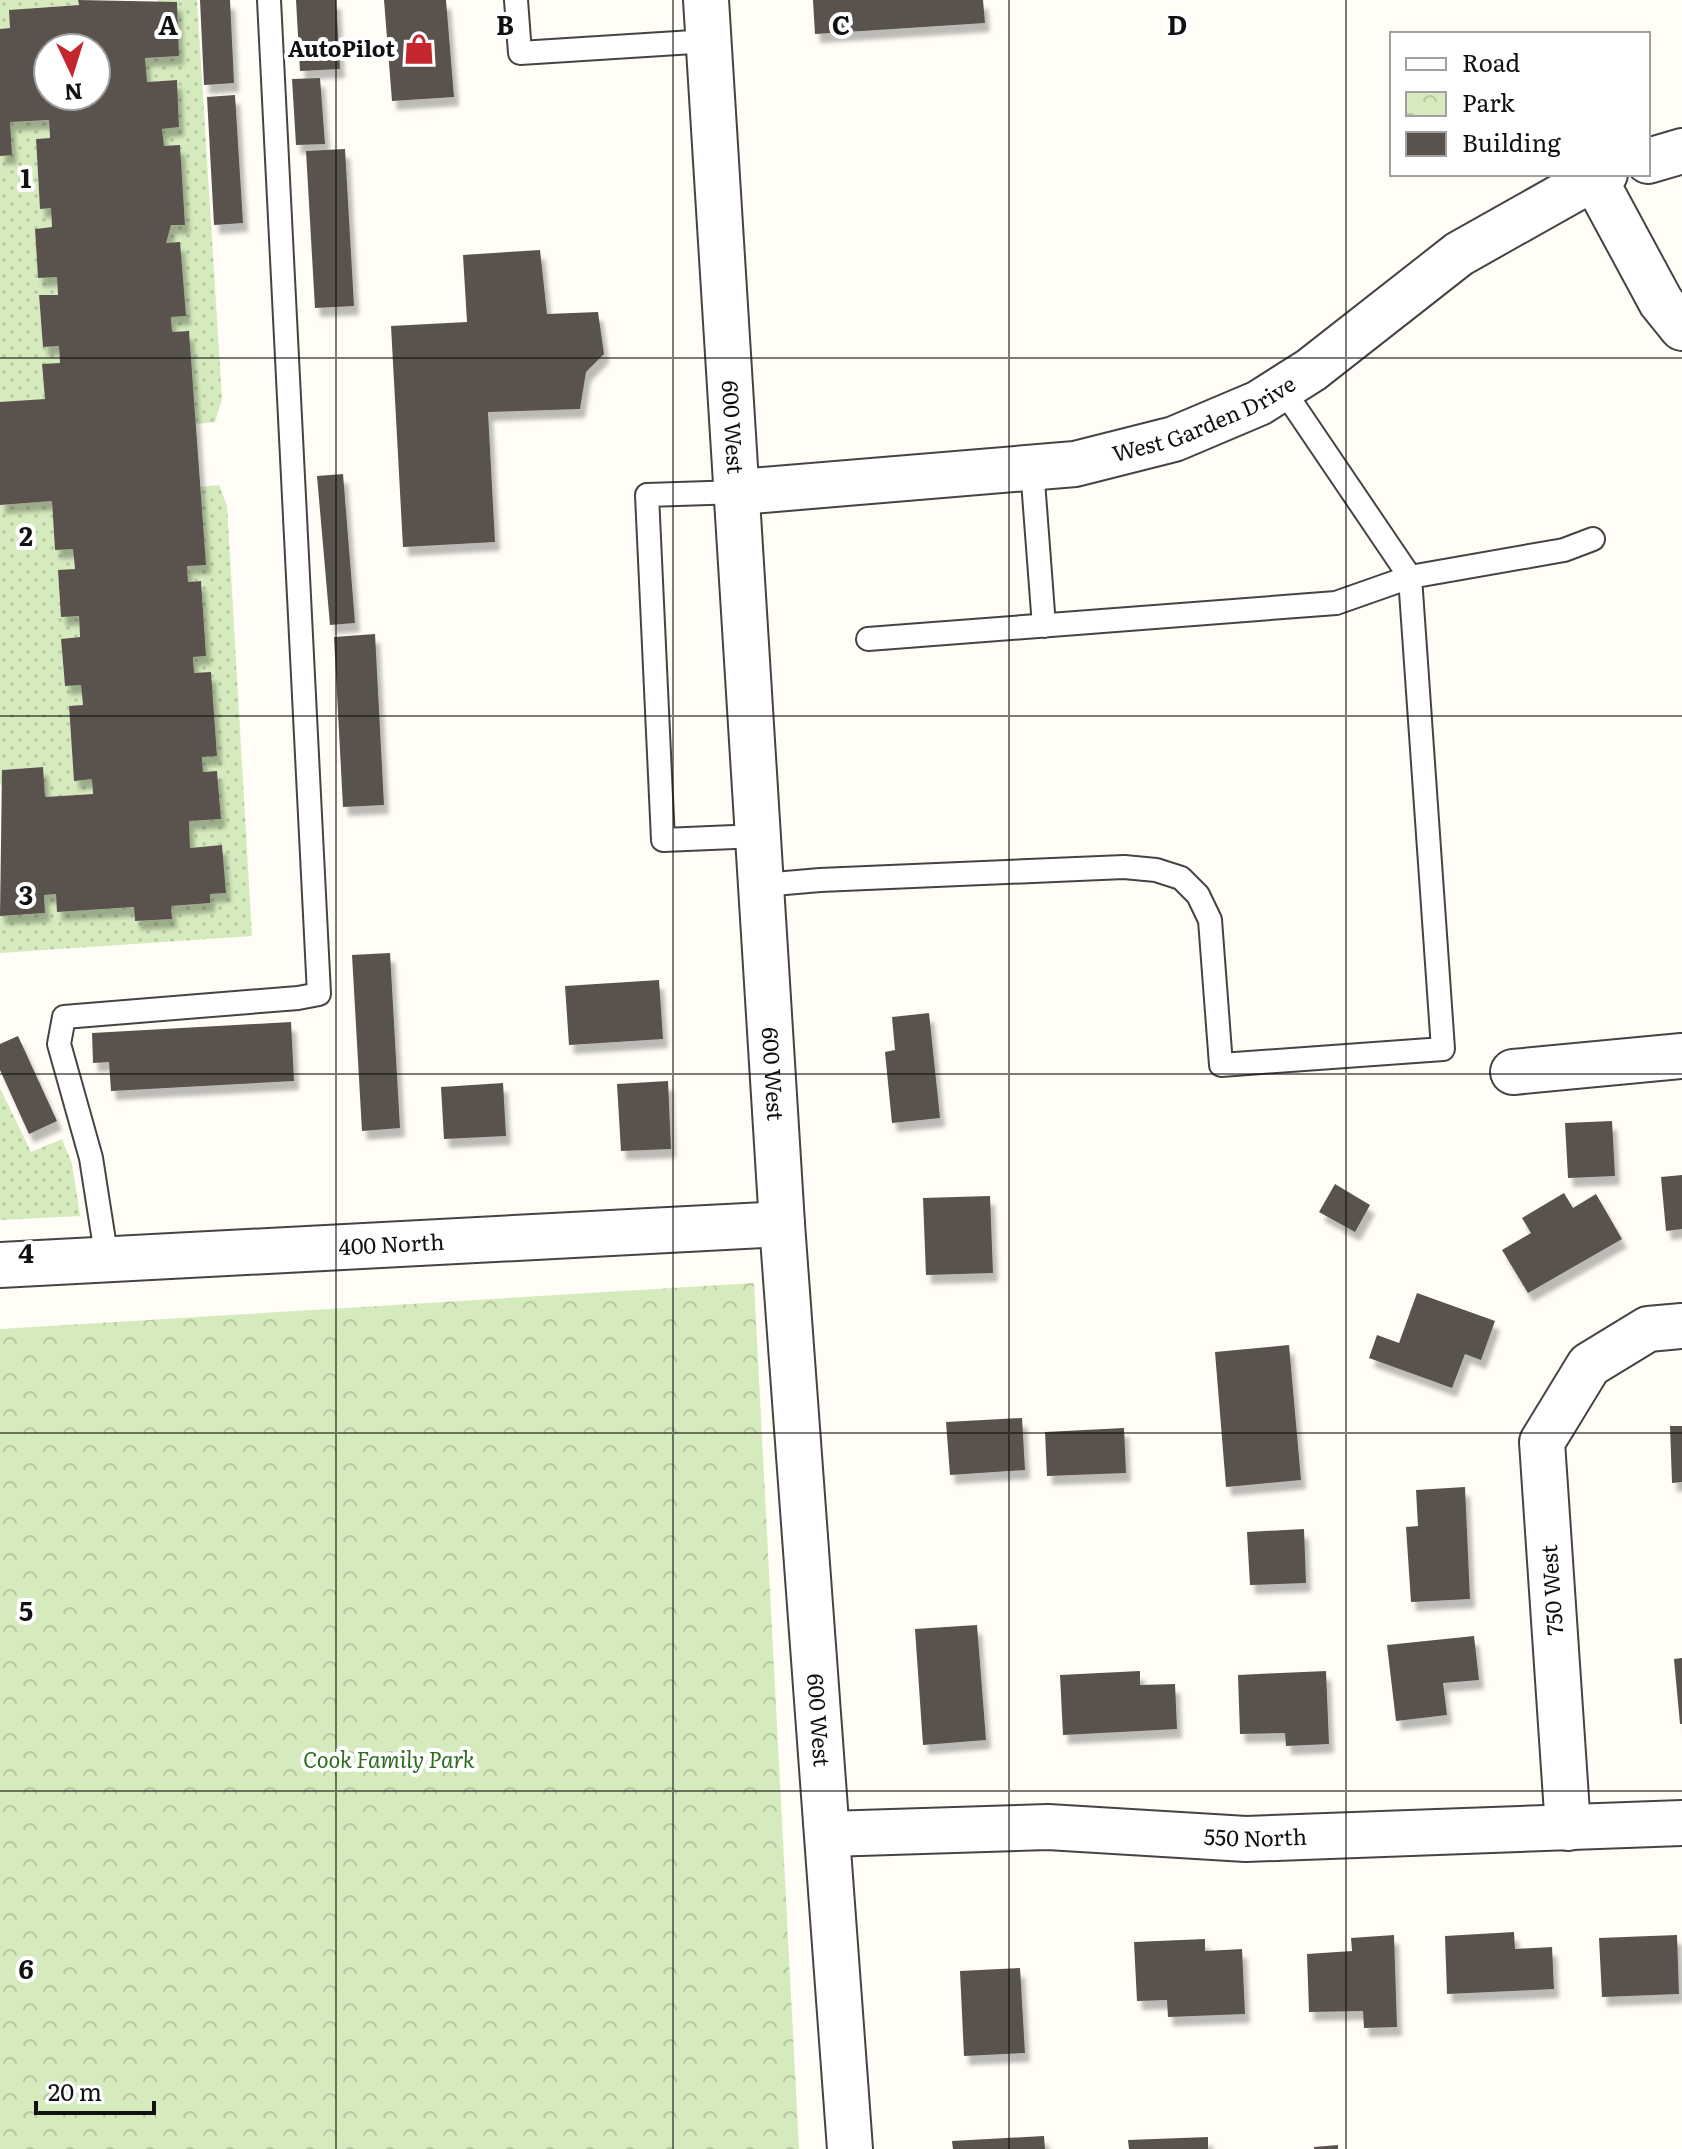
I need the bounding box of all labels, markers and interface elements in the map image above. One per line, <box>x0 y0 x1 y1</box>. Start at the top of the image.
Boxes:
text: A <box>158 4 178 43</box>
text: B <box>496 4 514 43</box>
text: C <box>832 4 850 43</box>
text: D <box>1167 4 1187 43</box>
place label: AutoPilot <box>288 31 395 64</box>
north arrow <box>32 32 112 112</box>
shop icon: AutoPilot <box>402 32 436 66</box>
legend <box>1390 32 1650 176</box>
text: Road <box>1462 44 1521 79</box>
text: N <box>63 76 84 111</box>
text: Park <box>1462 84 1515 119</box>
text: Building <box>1462 124 1561 159</box>
text: 1 <box>21 157 32 196</box>
street label: West Garden Drive <box>1108 366 1301 469</box>
street label: 600 West <box>715 379 753 475</box>
text: 2 <box>19 515 33 554</box>
text: 3 <box>19 874 33 913</box>
street label: 600 West <box>755 1026 794 1122</box>
street label: 400 North <box>338 1224 445 1262</box>
text: 4 <box>18 1232 34 1271</box>
street label: 750 West <box>1531 1544 1570 1636</box>
text: 5 <box>19 1590 33 1629</box>
street label: 600 West <box>800 1672 840 1768</box>
park label: Cook Family Park <box>303 1742 475 1775</box>
street label: 550 North <box>1203 1818 1308 1854</box>
text: 6 <box>18 1948 34 1987</box>
scale bar <box>36 2065 154 2115</box>
text: 20 m <box>48 2073 102 2108</box>

